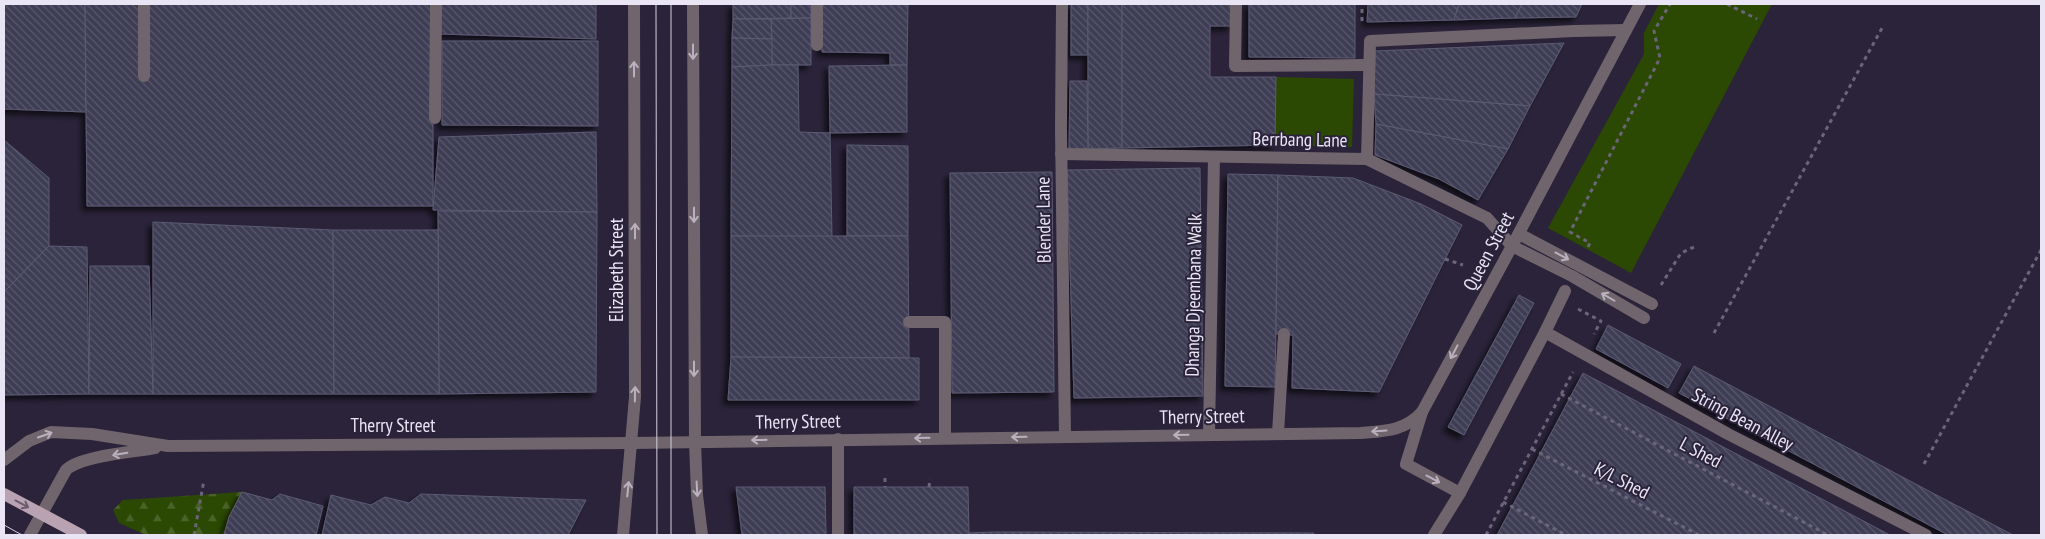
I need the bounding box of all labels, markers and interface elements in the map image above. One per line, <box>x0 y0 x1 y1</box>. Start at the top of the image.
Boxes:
one-way arrow <box>688 44 698 60</box>
one-way arrow <box>629 61 639 78</box>
street label: Berrbang Lane <box>1252 126 1348 152</box>
street label: Blender Lane <box>1030 177 1056 263</box>
one-way arrow <box>689 206 699 223</box>
street label: Queen Street <box>1457 207 1519 295</box>
street label: Dhanga Djeembana Walk <box>1180 213 1206 377</box>
street label: Elizabeth Street <box>604 217 628 322</box>
one-way arrow <box>630 224 640 240</box>
one-way arrow <box>1554 252 1569 262</box>
one-way arrow <box>1601 292 1616 302</box>
one-way arrow <box>1449 344 1458 359</box>
one-way arrow <box>689 361 699 377</box>
street label: String Bean Alley <box>1688 382 1799 456</box>
one-way arrow <box>630 386 640 402</box>
street label: Therry Street <box>1159 403 1246 429</box>
street label: Therry Street <box>755 408 842 434</box>
street label: Therry Street <box>350 413 436 437</box>
one-way arrow <box>1371 427 1387 436</box>
one-way arrow <box>37 430 52 439</box>
one-way arrow <box>1174 430 1190 439</box>
street label: L Shed <box>1676 431 1726 473</box>
one-way arrow <box>1011 432 1028 442</box>
one-way arrow <box>914 433 930 443</box>
one-way arrow <box>751 436 767 445</box>
one-way arrow <box>112 450 128 460</box>
street label: K/L Shed <box>1590 456 1654 504</box>
one-way arrow <box>1425 475 1440 484</box>
one-way arrow <box>692 480 701 496</box>
one-way arrow <box>623 481 632 497</box>
one-way arrow <box>15 499 30 509</box>

